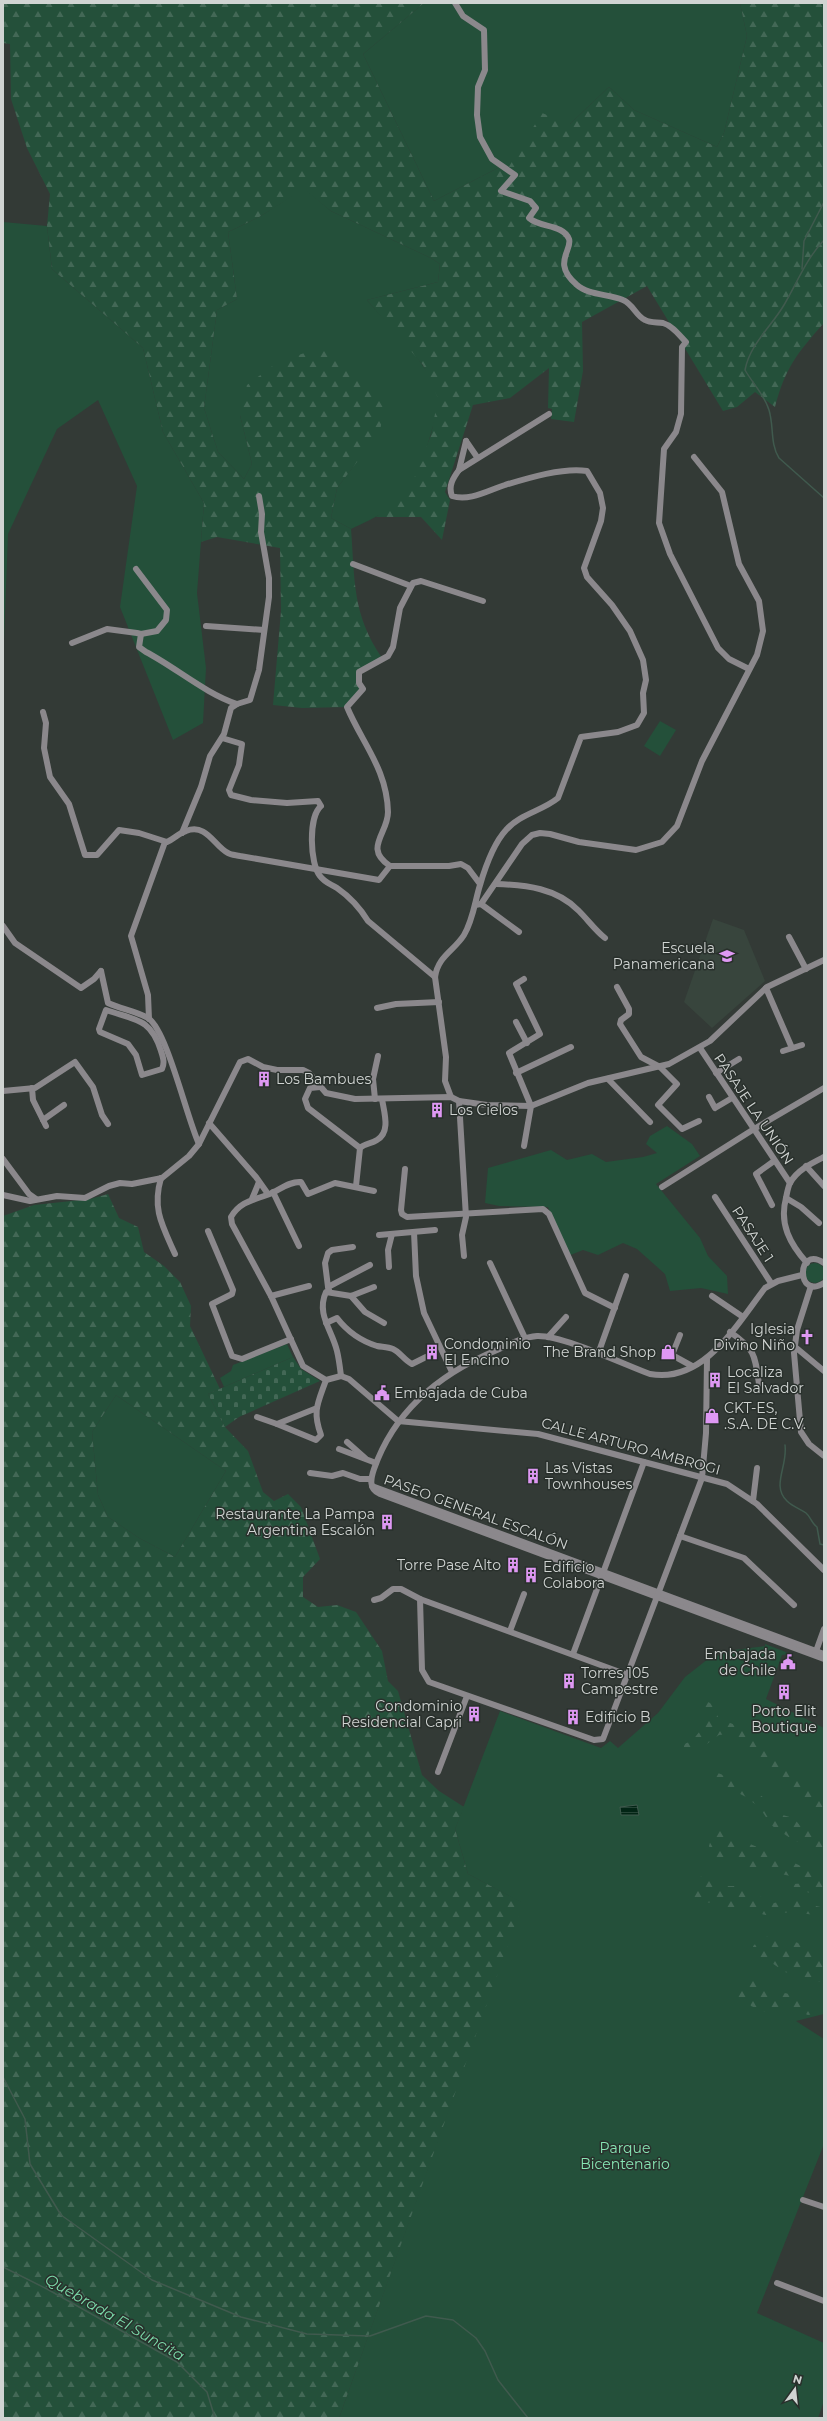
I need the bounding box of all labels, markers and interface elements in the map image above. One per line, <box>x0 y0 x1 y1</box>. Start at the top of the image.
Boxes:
place label: Escuela Panamericana <box>613 939 715 973</box>
school or university icon: Escuela Panamericana <box>718 947 736 965</box>
street label: PASAJE LA UNIÓN <box>710 1050 798 1168</box>
building icon: Los Bambues <box>255 1070 273 1088</box>
place label: Los Bambues <box>276 1070 371 1088</box>
building icon: Los Cielos <box>428 1101 446 1119</box>
place label: Los Cielos <box>449 1101 518 1119</box>
street label: PASAJE 1 <box>728 1203 778 1265</box>
place label: Iglesia Divino Niño <box>713 1320 795 1354</box>
church icon: Iglesia Divino Niño <box>798 1328 816 1346</box>
place label: Condominio El Encino <box>444 1335 531 1369</box>
building icon: Condominio El Encino <box>423 1343 441 1361</box>
place label: The Brand Shop <box>544 1343 656 1361</box>
shop icon: The Brand Shop <box>659 1343 677 1361</box>
place label: Localiza El Salvador <box>727 1363 804 1397</box>
building icon: Localiza El Salvador <box>706 1371 724 1389</box>
public building icon: Embajada de Cuba <box>373 1384 391 1402</box>
place label: Embajada de Cuba <box>394 1384 528 1402</box>
place label: CKT-ES, .S.A. DE C.V. <box>724 1399 806 1433</box>
shop icon: CKT-ES, .S.A. DE C.V. <box>703 1407 721 1425</box>
street label: CALLE ARTURO AMBROGI <box>540 1413 722 1479</box>
place label: Las Vistas Townhouses <box>545 1459 633 1493</box>
building icon: Las Vistas Townhouses <box>524 1467 542 1485</box>
street label: PASEO GENERAL ESCALÓN <box>381 1470 571 1554</box>
place label: Restaurante La Pampa Argentina Escalón <box>215 1505 375 1539</box>
building icon: Restaurante La Pampa Argentina Escalón <box>378 1513 396 1531</box>
place label: Torre Pase Alto <box>397 1556 501 1574</box>
building icon: Torre Pase Alto <box>504 1556 522 1574</box>
place label: Edificio Colabora <box>543 1558 605 1592</box>
building icon: Edificio Colabora <box>522 1566 540 1584</box>
place label: Embajada de Chile <box>704 1645 776 1679</box>
public building icon: Embajada de Chile <box>779 1653 797 1671</box>
place label: Torres 105 Campestre <box>581 1664 658 1698</box>
building icon: Torres 105 Campestre <box>560 1672 578 1690</box>
building icon: Porto Elit Boutique <box>775 1683 793 1701</box>
place label: Condominio Residencial Capri <box>341 1697 462 1731</box>
place label: Porto Elit Boutique <box>751 1702 817 1736</box>
building icon: Condominio Residencial Capri <box>465 1705 483 1723</box>
building icon: Edificio B <box>564 1708 582 1726</box>
place label: Edificio B <box>585 1708 650 1726</box>
park label: Parque Bicentenario <box>580 2139 670 2173</box>
water label: Quebrada El Suncita <box>42 2269 188 2365</box>
north arrow <box>775 2369 815 2409</box>
text: N <box>791 2371 804 2387</box>

